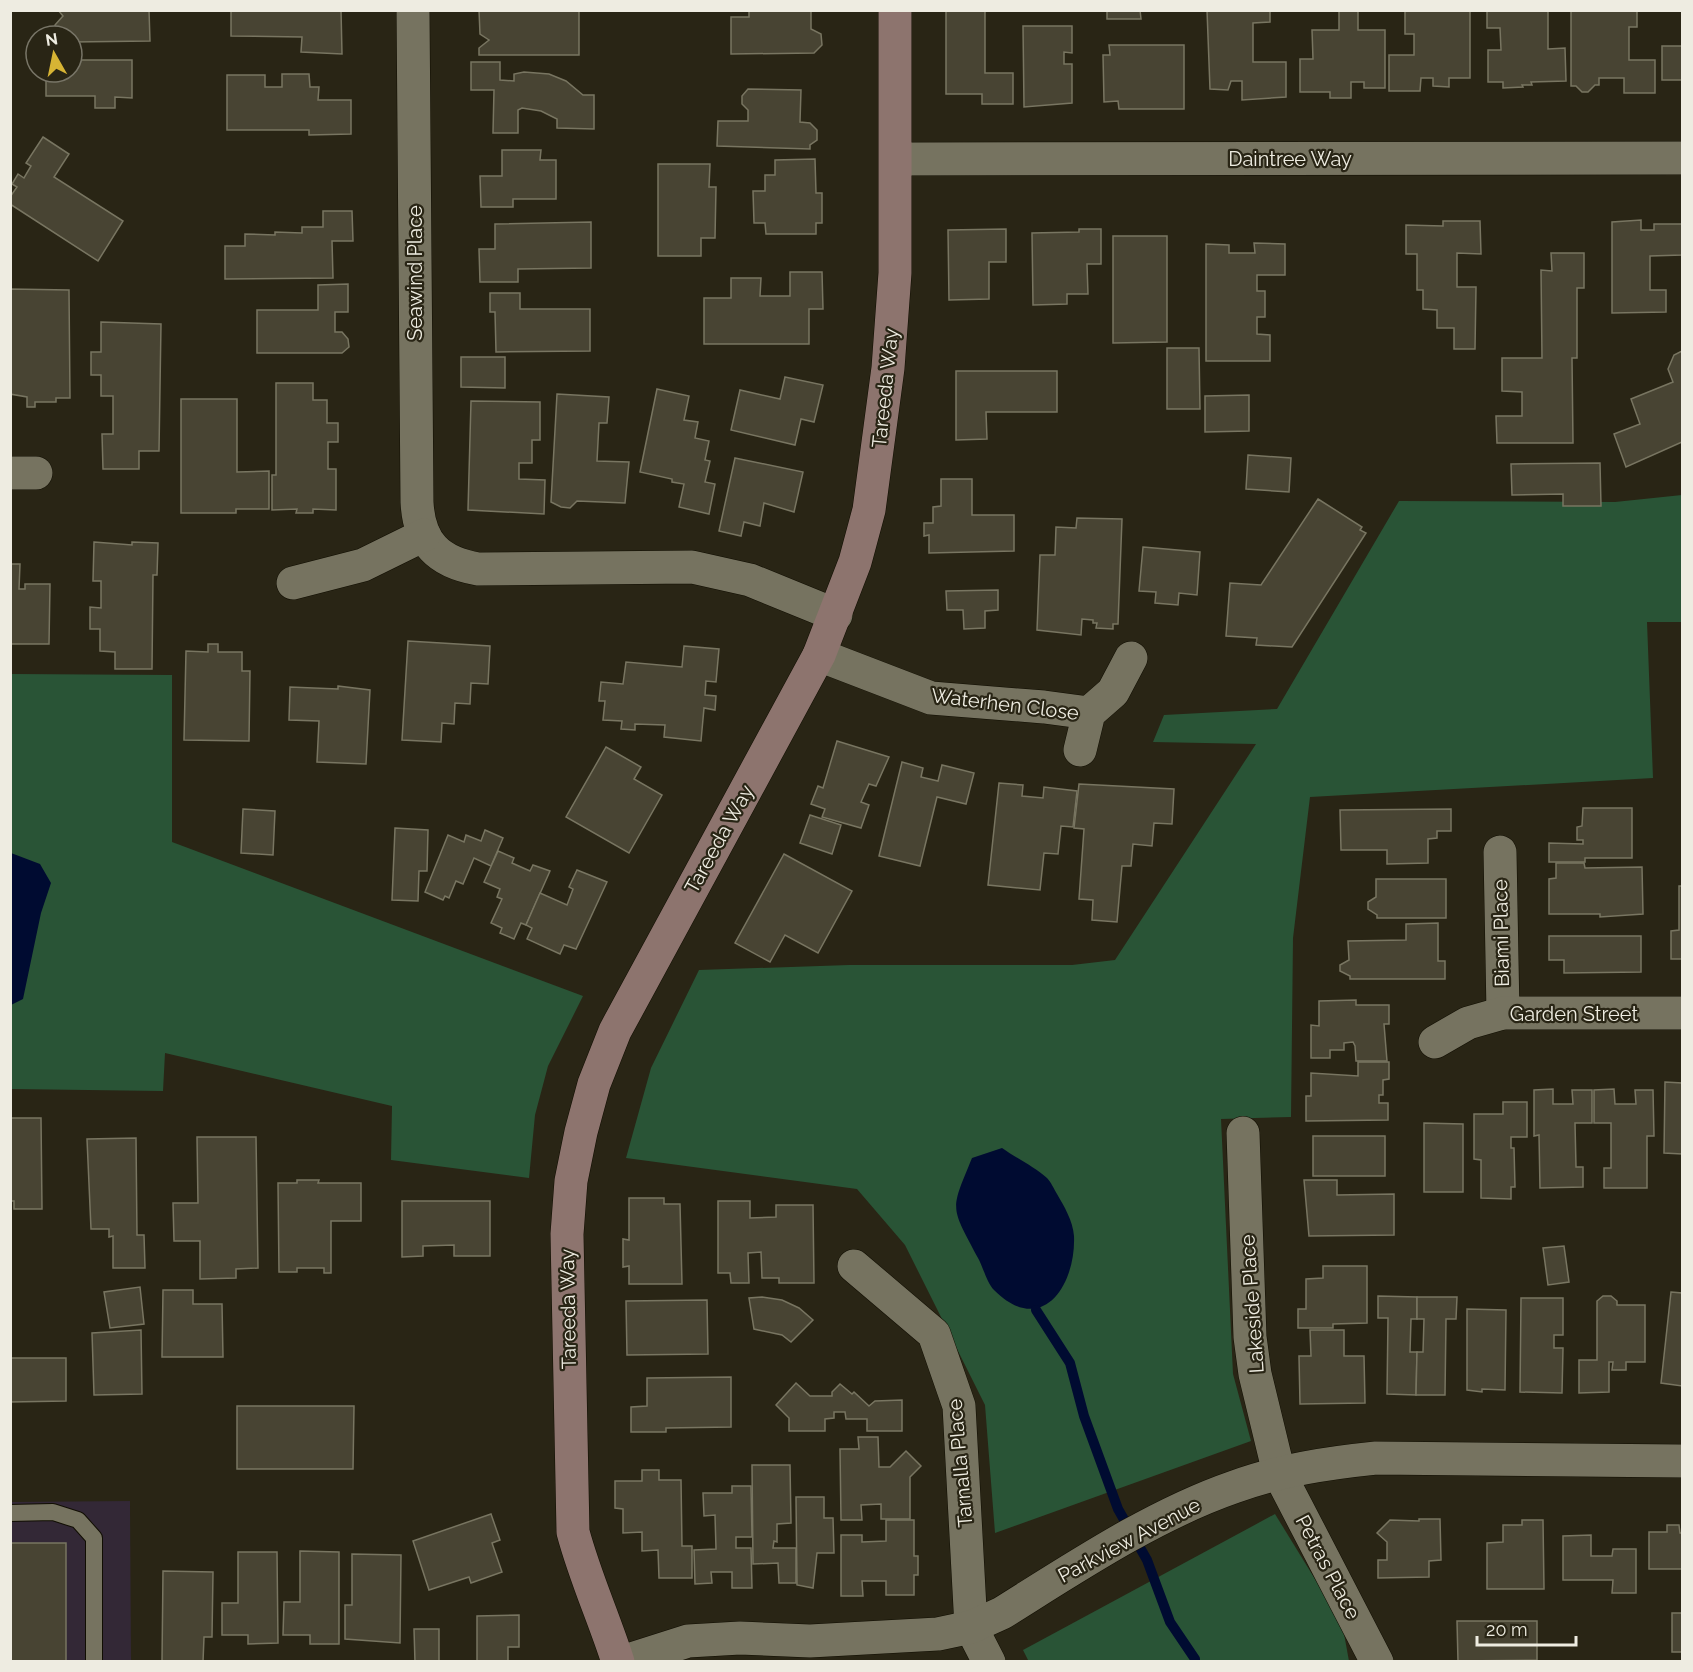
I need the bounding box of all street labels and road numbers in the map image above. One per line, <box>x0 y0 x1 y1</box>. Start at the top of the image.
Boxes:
street label: Daintree Way <box>1228 147 1352 171</box>
street label: Seawind Place <box>403 205 427 341</box>
street label: Tareeda Way <box>867 327 903 449</box>
street label: Waterhen Close <box>930 683 1080 725</box>
street label: Tareeda Way <box>679 780 759 897</box>
street label: Biami Place <box>1488 879 1514 987</box>
street label: Garden Street <box>1510 1002 1638 1026</box>
street label: Lakeside Place <box>1235 1234 1269 1374</box>
street label: Tareeda Way <box>555 1249 581 1369</box>
street label: Tarnalla Place <box>942 1398 978 1528</box>
street label: Parkview Avenue <box>1054 1492 1204 1588</box>
street label: Petras Place <box>1290 1511 1366 1623</box>

